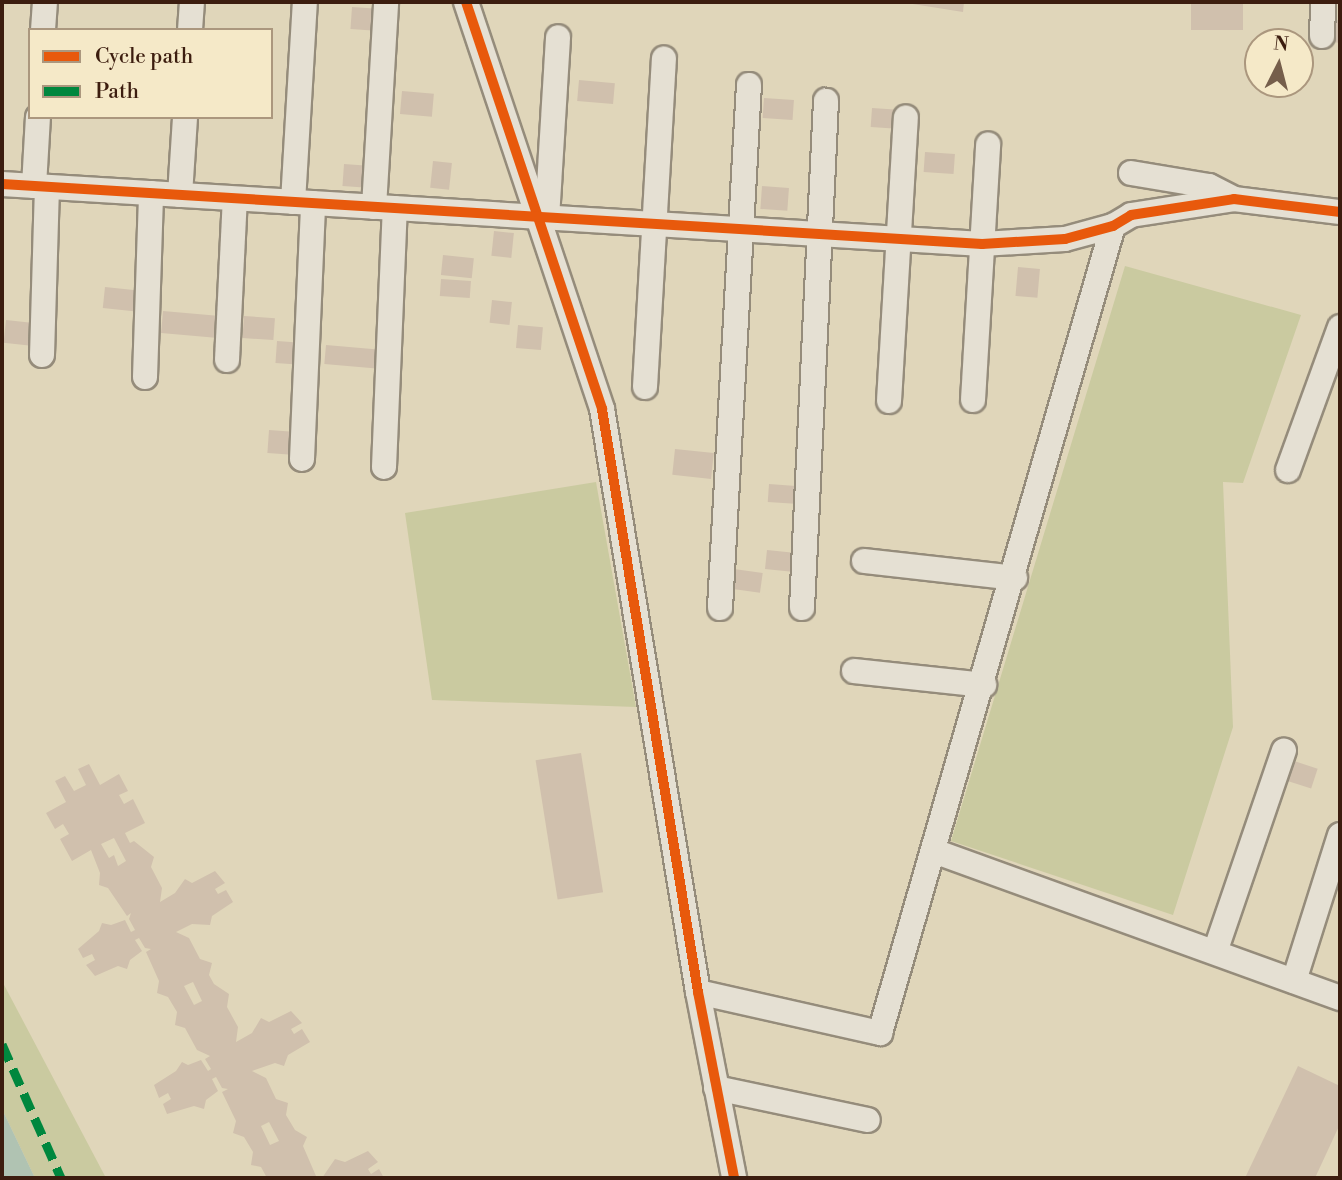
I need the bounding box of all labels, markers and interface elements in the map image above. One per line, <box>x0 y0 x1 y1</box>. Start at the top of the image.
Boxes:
legend <box>28 28 273 119</box>
north arrow <box>1244 28 1314 98</box>
text: N <box>1272 31 1290 57</box>
text: Cycle path <box>95 44 193 70</box>
text: Path <box>95 79 139 105</box>

